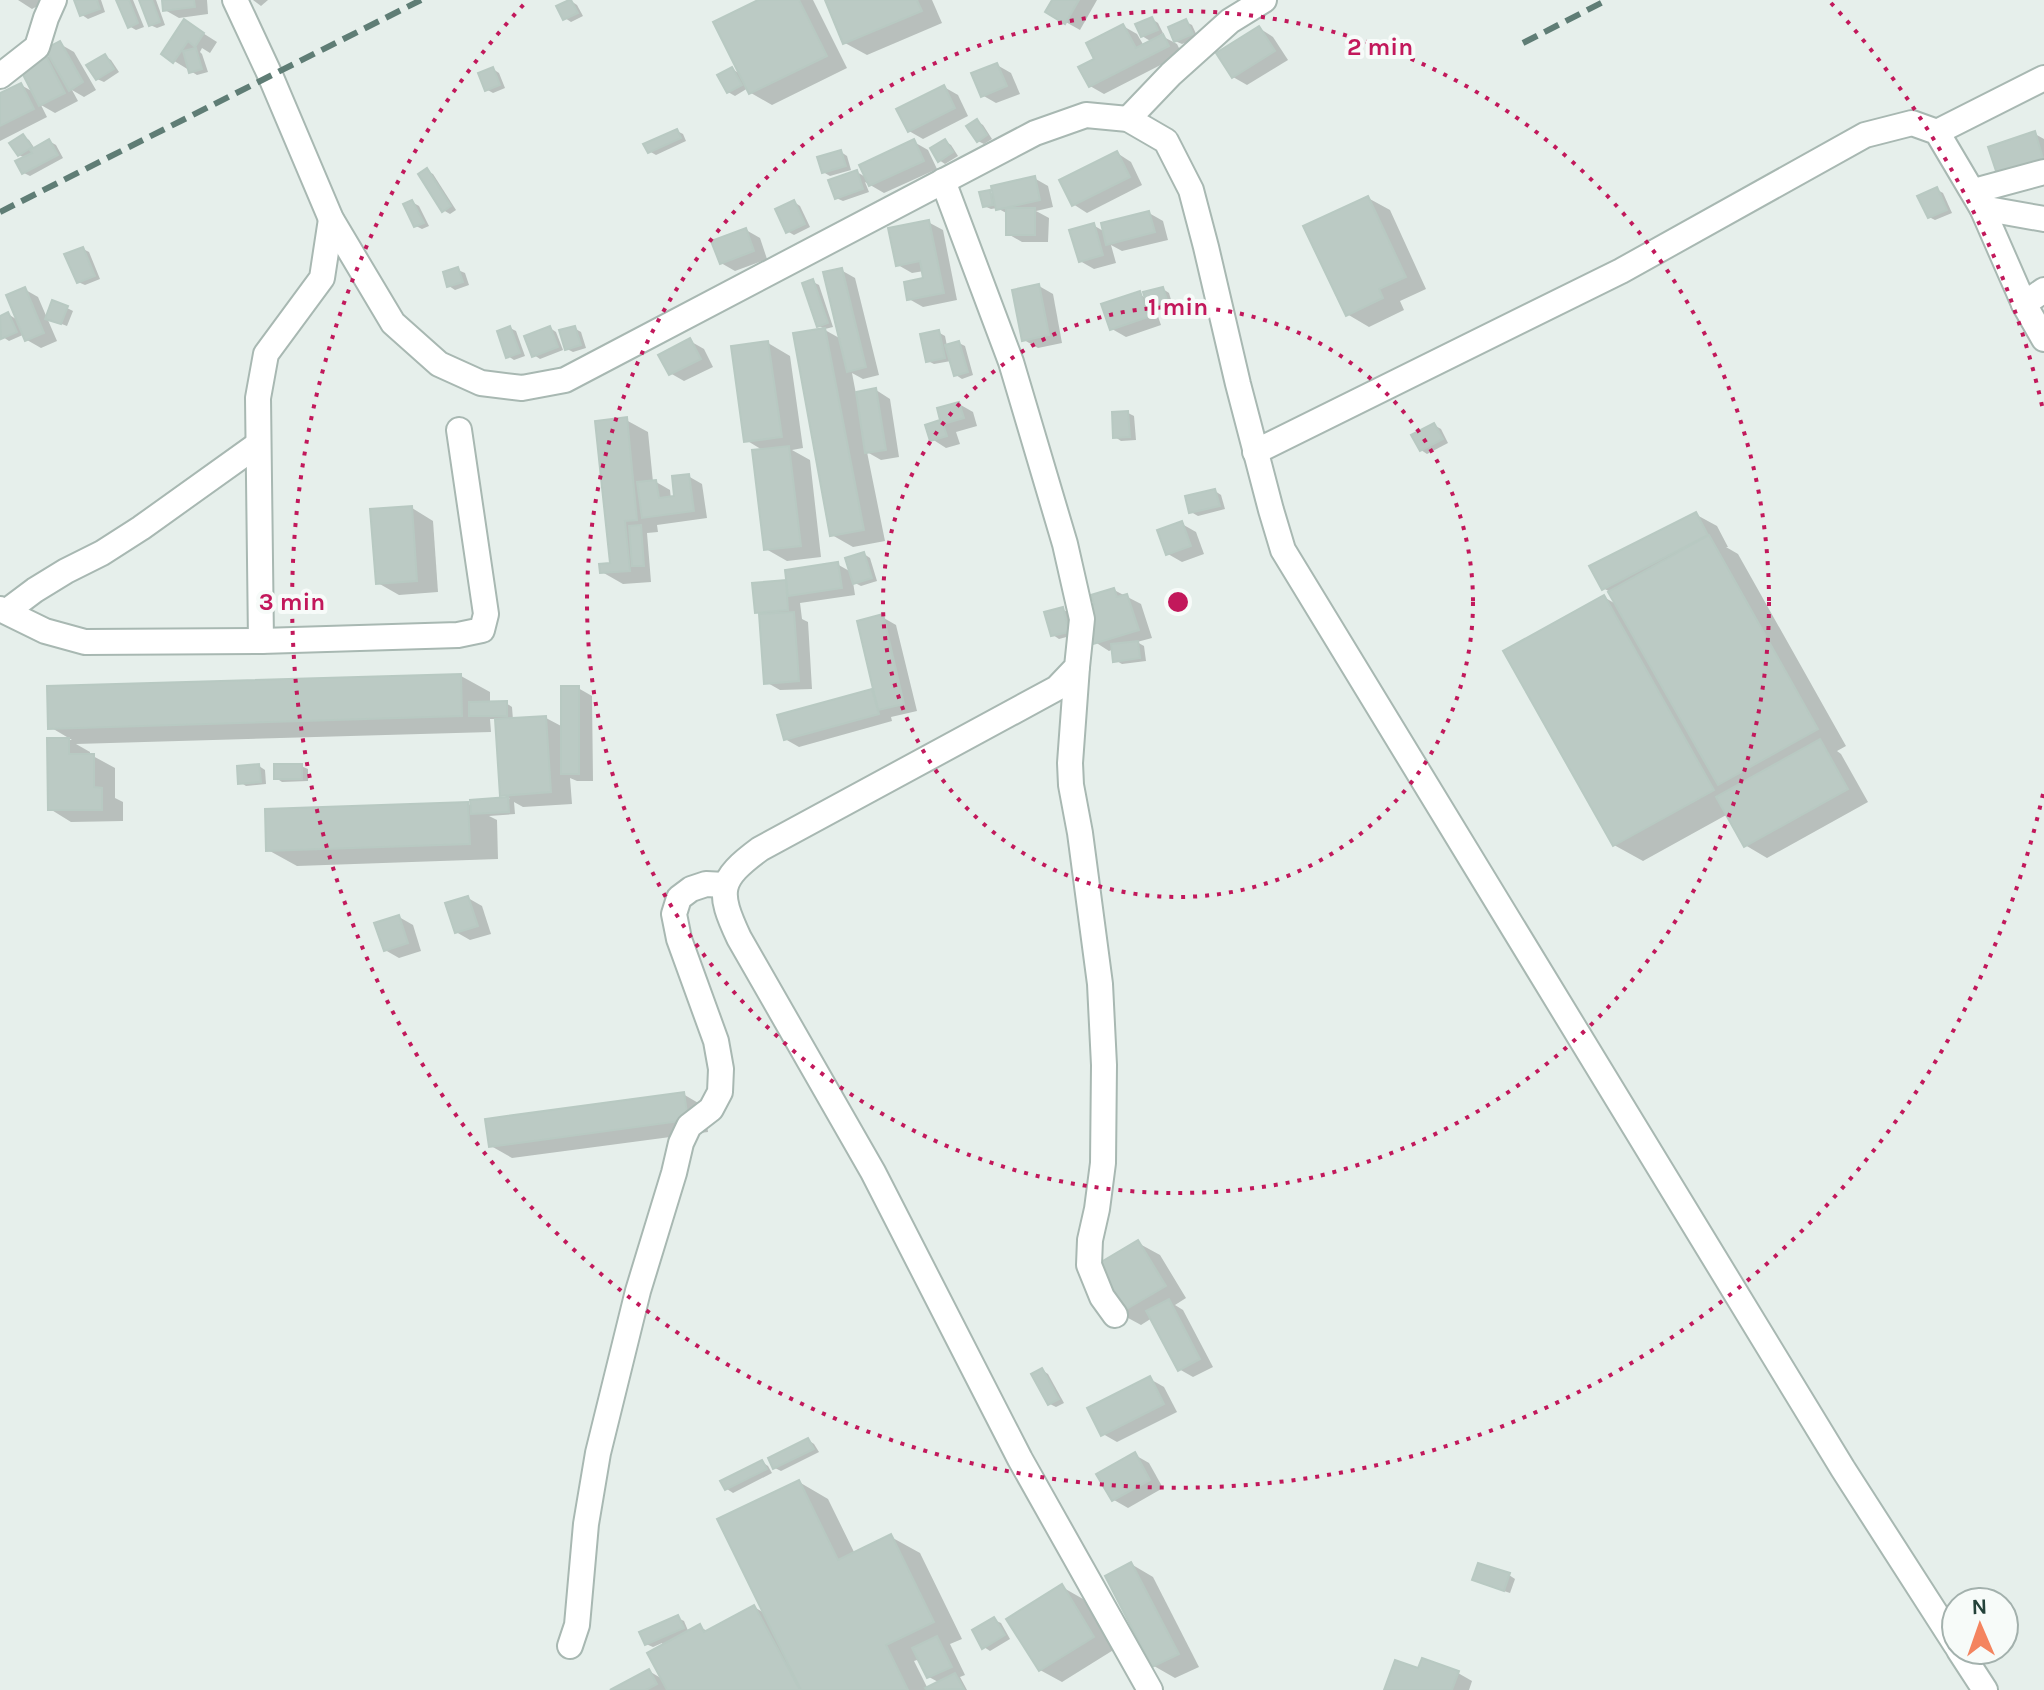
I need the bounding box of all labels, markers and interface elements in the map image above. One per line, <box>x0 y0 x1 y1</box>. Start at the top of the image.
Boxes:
text: 2 min <box>1347 33 1413 61</box>
text: 1 min <box>1148 293 1208 321</box>
text: 3 min <box>259 588 325 616</box>
centre of rings <box>1164 588 1192 616</box>
north arrow <box>1940 1586 2020 1666</box>
text: N <box>1971 1594 1988 1620</box>

